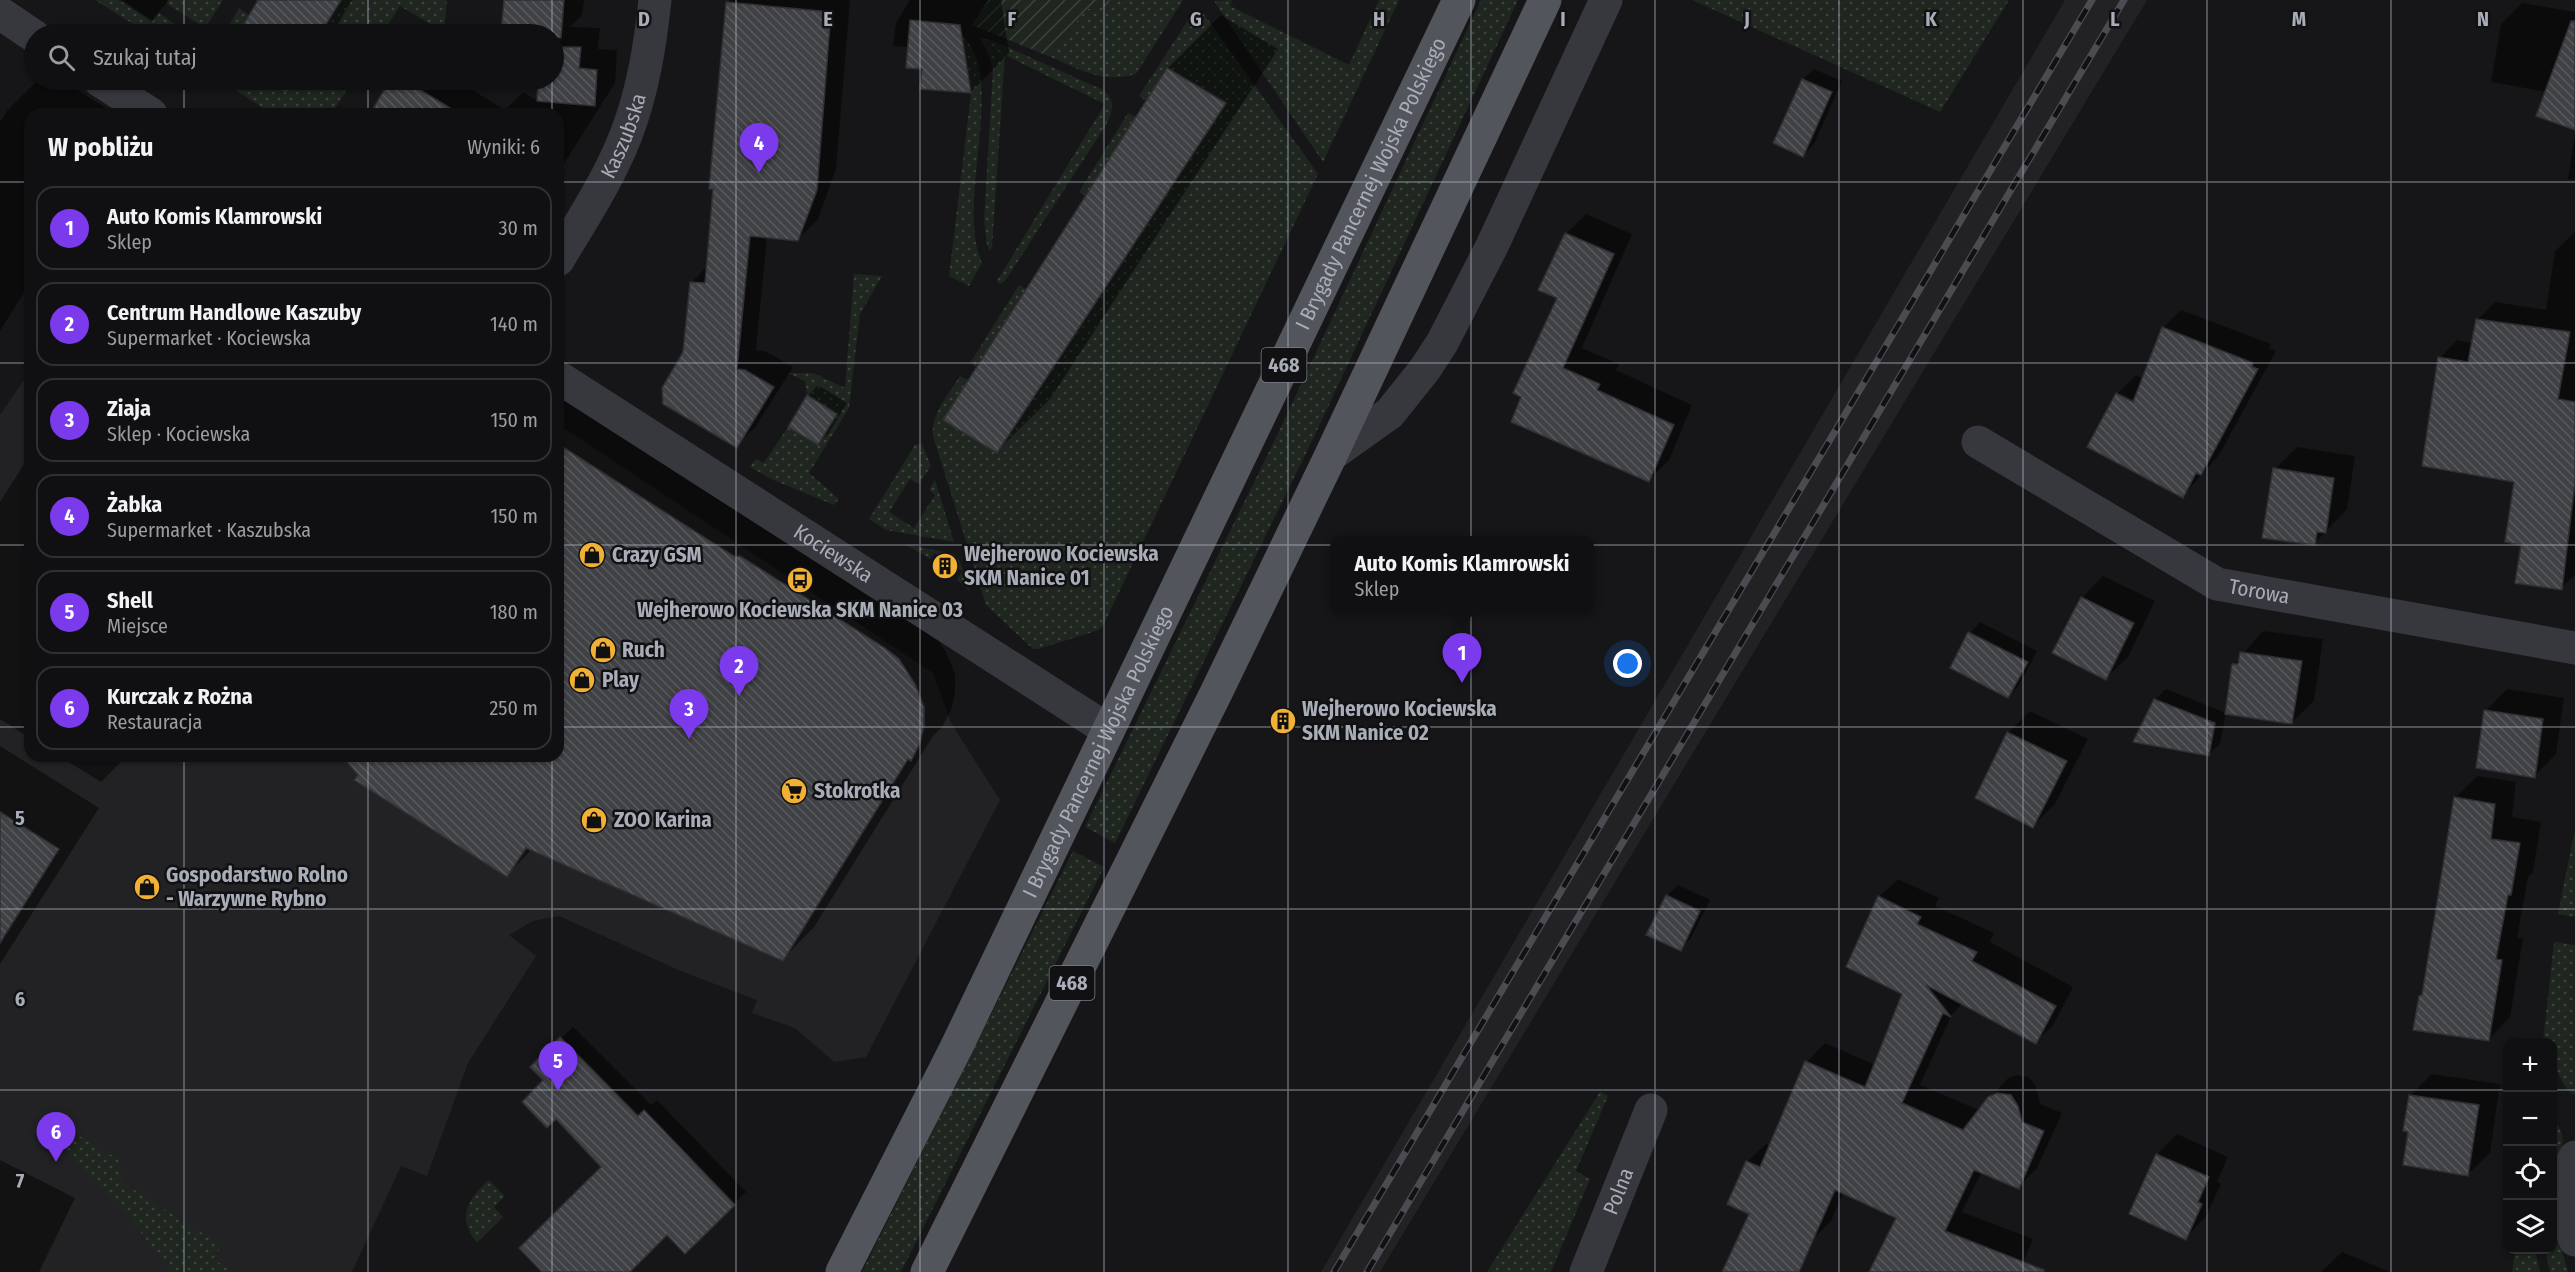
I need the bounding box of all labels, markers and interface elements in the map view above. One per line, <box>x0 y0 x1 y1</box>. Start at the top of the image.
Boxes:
text: D <box>638 7 650 31</box>
text: E <box>823 7 833 31</box>
text: F <box>1008 7 1017 31</box>
text: G <box>1190 7 1202 31</box>
text: H <box>1373 7 1385 31</box>
text: I <box>1560 7 1566 31</box>
text: J <box>1743 7 1750 31</box>
text: K <box>1925 7 1937 31</box>
text: L <box>2110 7 2120 31</box>
text: M <box>2292 7 2306 31</box>
text: N <box>2477 7 2489 31</box>
search box <box>24 24 564 90</box>
street label: I Brygady Pancernej Wojska Polskiego <box>1290 33 1452 334</box>
icon: search <box>45 41 78 74</box>
text: Szukaj tutaj <box>93 44 197 71</box>
street label: Kaszubska <box>595 91 652 183</box>
pin: 4 <box>740 124 778 173</box>
text: W pobliżu <box>48 132 154 163</box>
text: Wyniki: 6 <box>467 135 540 159</box>
text: Auto Komis Klamrowski <box>107 203 322 230</box>
text: 1 <box>65 216 74 240</box>
text: 30 m <box>498 216 538 240</box>
text: Sklep <box>107 230 152 254</box>
text: Centrum Handlowe Kaszuby <box>107 299 361 326</box>
text: 2 <box>65 312 74 336</box>
text: 140 m <box>490 312 538 336</box>
text: Supermarket · Kociewska <box>107 326 311 350</box>
road number: 468 <box>1262 348 1306 382</box>
text: Ziaja <box>107 395 151 422</box>
text: 3 <box>65 408 74 432</box>
text: 150 m <box>491 408 538 432</box>
text: Sklep · Kociewska <box>107 422 250 446</box>
text: Żabka <box>107 491 162 518</box>
text: 4 <box>64 504 75 528</box>
text: 150 m <box>491 504 538 528</box>
text: Supermarket · Kaszubska <box>107 518 311 542</box>
street label: Kociewska <box>789 519 878 589</box>
popup <box>1330 536 1594 614</box>
shop icon: Crazy GSM <box>577 540 607 570</box>
place label: Wejherowo Kociewska SKM Nanice 01 <box>964 541 1159 591</box>
place label: Crazy GSM <box>612 542 702 568</box>
text: Auto Komis Klamrowski <box>1354 550 1570 577</box>
building icon: Wejherowo Kociewska SKM Nanice 01 <box>930 551 960 581</box>
bus stop icon: Wejherowo Kociewska SKM Nanice 03 <box>785 565 815 595</box>
street label: Torowa <box>2227 573 2292 610</box>
text: Sklep <box>1354 577 1399 601</box>
text: Shell <box>107 587 153 614</box>
place label: Wejherowo Kociewska SKM Nanice 03 <box>637 597 963 623</box>
text: 5 <box>65 600 74 624</box>
text: 180 m <box>490 600 538 624</box>
street label: I Brygady Pancernej Wojska Polskiego <box>1017 601 1179 902</box>
text: Miejsce <box>107 614 168 638</box>
pin: 1 <box>1442 634 1482 683</box>
shop icon: Ruch <box>588 635 618 665</box>
place label: Ruch <box>622 637 665 663</box>
pin: 2 <box>720 646 758 696</box>
your location <box>1613 649 1642 678</box>
shop icon: Play <box>567 665 597 695</box>
place label: Play <box>602 667 640 693</box>
text: Kurczak z Rożna <box>107 683 253 710</box>
pin: 3 <box>670 690 708 739</box>
text: 6 <box>64 696 75 720</box>
text: 250 m <box>490 696 538 720</box>
place label: Wejherowo Kociewska SKM Nanice 02 <box>1302 696 1497 746</box>
building icon: Wejherowo Kociewska SKM Nanice 02 <box>1268 706 1298 736</box>
text: Restauracja <box>107 710 202 734</box>
supermarket icon: Stokrotka <box>779 776 809 806</box>
place label: Stokrotka <box>814 778 900 804</box>
shop icon: ZOO Karina <box>579 805 609 835</box>
text: 5 <box>15 806 25 830</box>
place label: ZOO Karina <box>614 807 712 833</box>
place label: Gospodarstwo Rolno - Warzywne Rybno <box>166 862 348 912</box>
shop icon: Gospodarstwo Rolno - Warzywne Rybno <box>132 872 162 902</box>
road number: 468 <box>1050 966 1094 1000</box>
text: 6 <box>15 987 25 1011</box>
map controls <box>2503 1038 2557 1254</box>
button: + <box>2503 1038 2557 1092</box>
pin: 5 <box>538 1042 578 1091</box>
button: − <box>2503 1092 2557 1146</box>
pin: 6 <box>36 1112 76 1162</box>
button: locate <box>2503 1146 2557 1200</box>
street label: Polna <box>1597 1164 1639 1219</box>
text: 7 <box>16 1169 25 1193</box>
button: layers <box>2503 1200 2557 1254</box>

